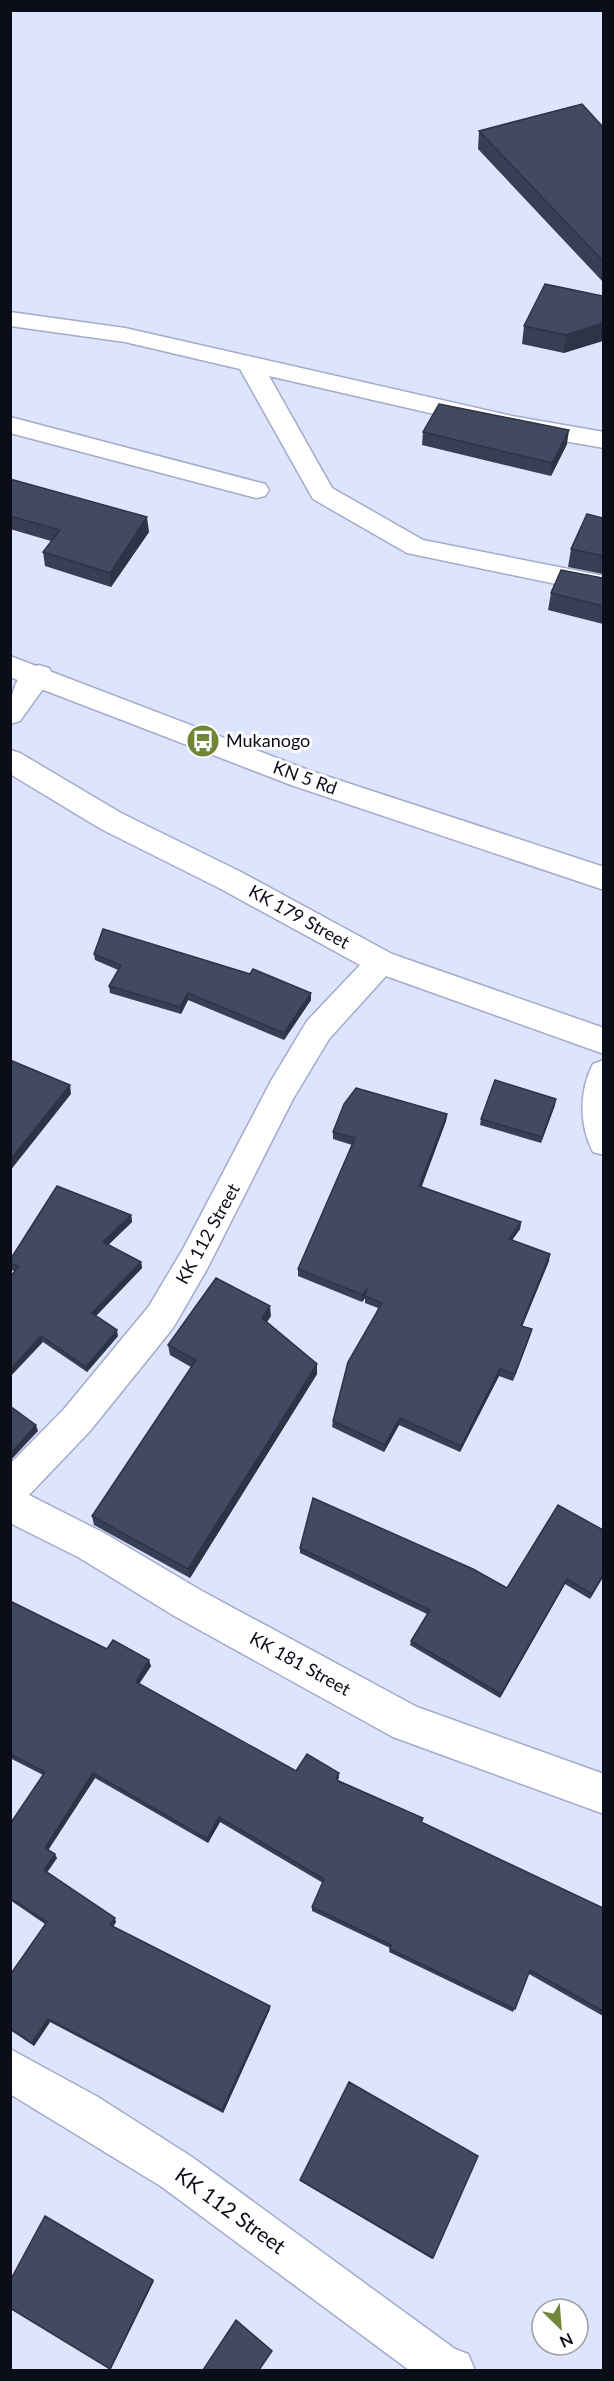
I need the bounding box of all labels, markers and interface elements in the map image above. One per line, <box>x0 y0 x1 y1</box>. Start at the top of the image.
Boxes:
bus stop icon: Mukanogo <box>185 723 221 759</box>
place label: Mukanogo <box>226 729 310 751</box>
street label: KN 5 Rd <box>270 755 340 799</box>
street label: KK 179 Street <box>245 879 354 953</box>
street label: KK 112 Street <box>170 1179 244 1288</box>
street label: KK 181 Street <box>246 1626 355 1700</box>
street label: KK 112 Street <box>171 2161 291 2258</box>
north arrow <box>530 2297 590 2357</box>
text: N <box>557 2330 576 2352</box>

